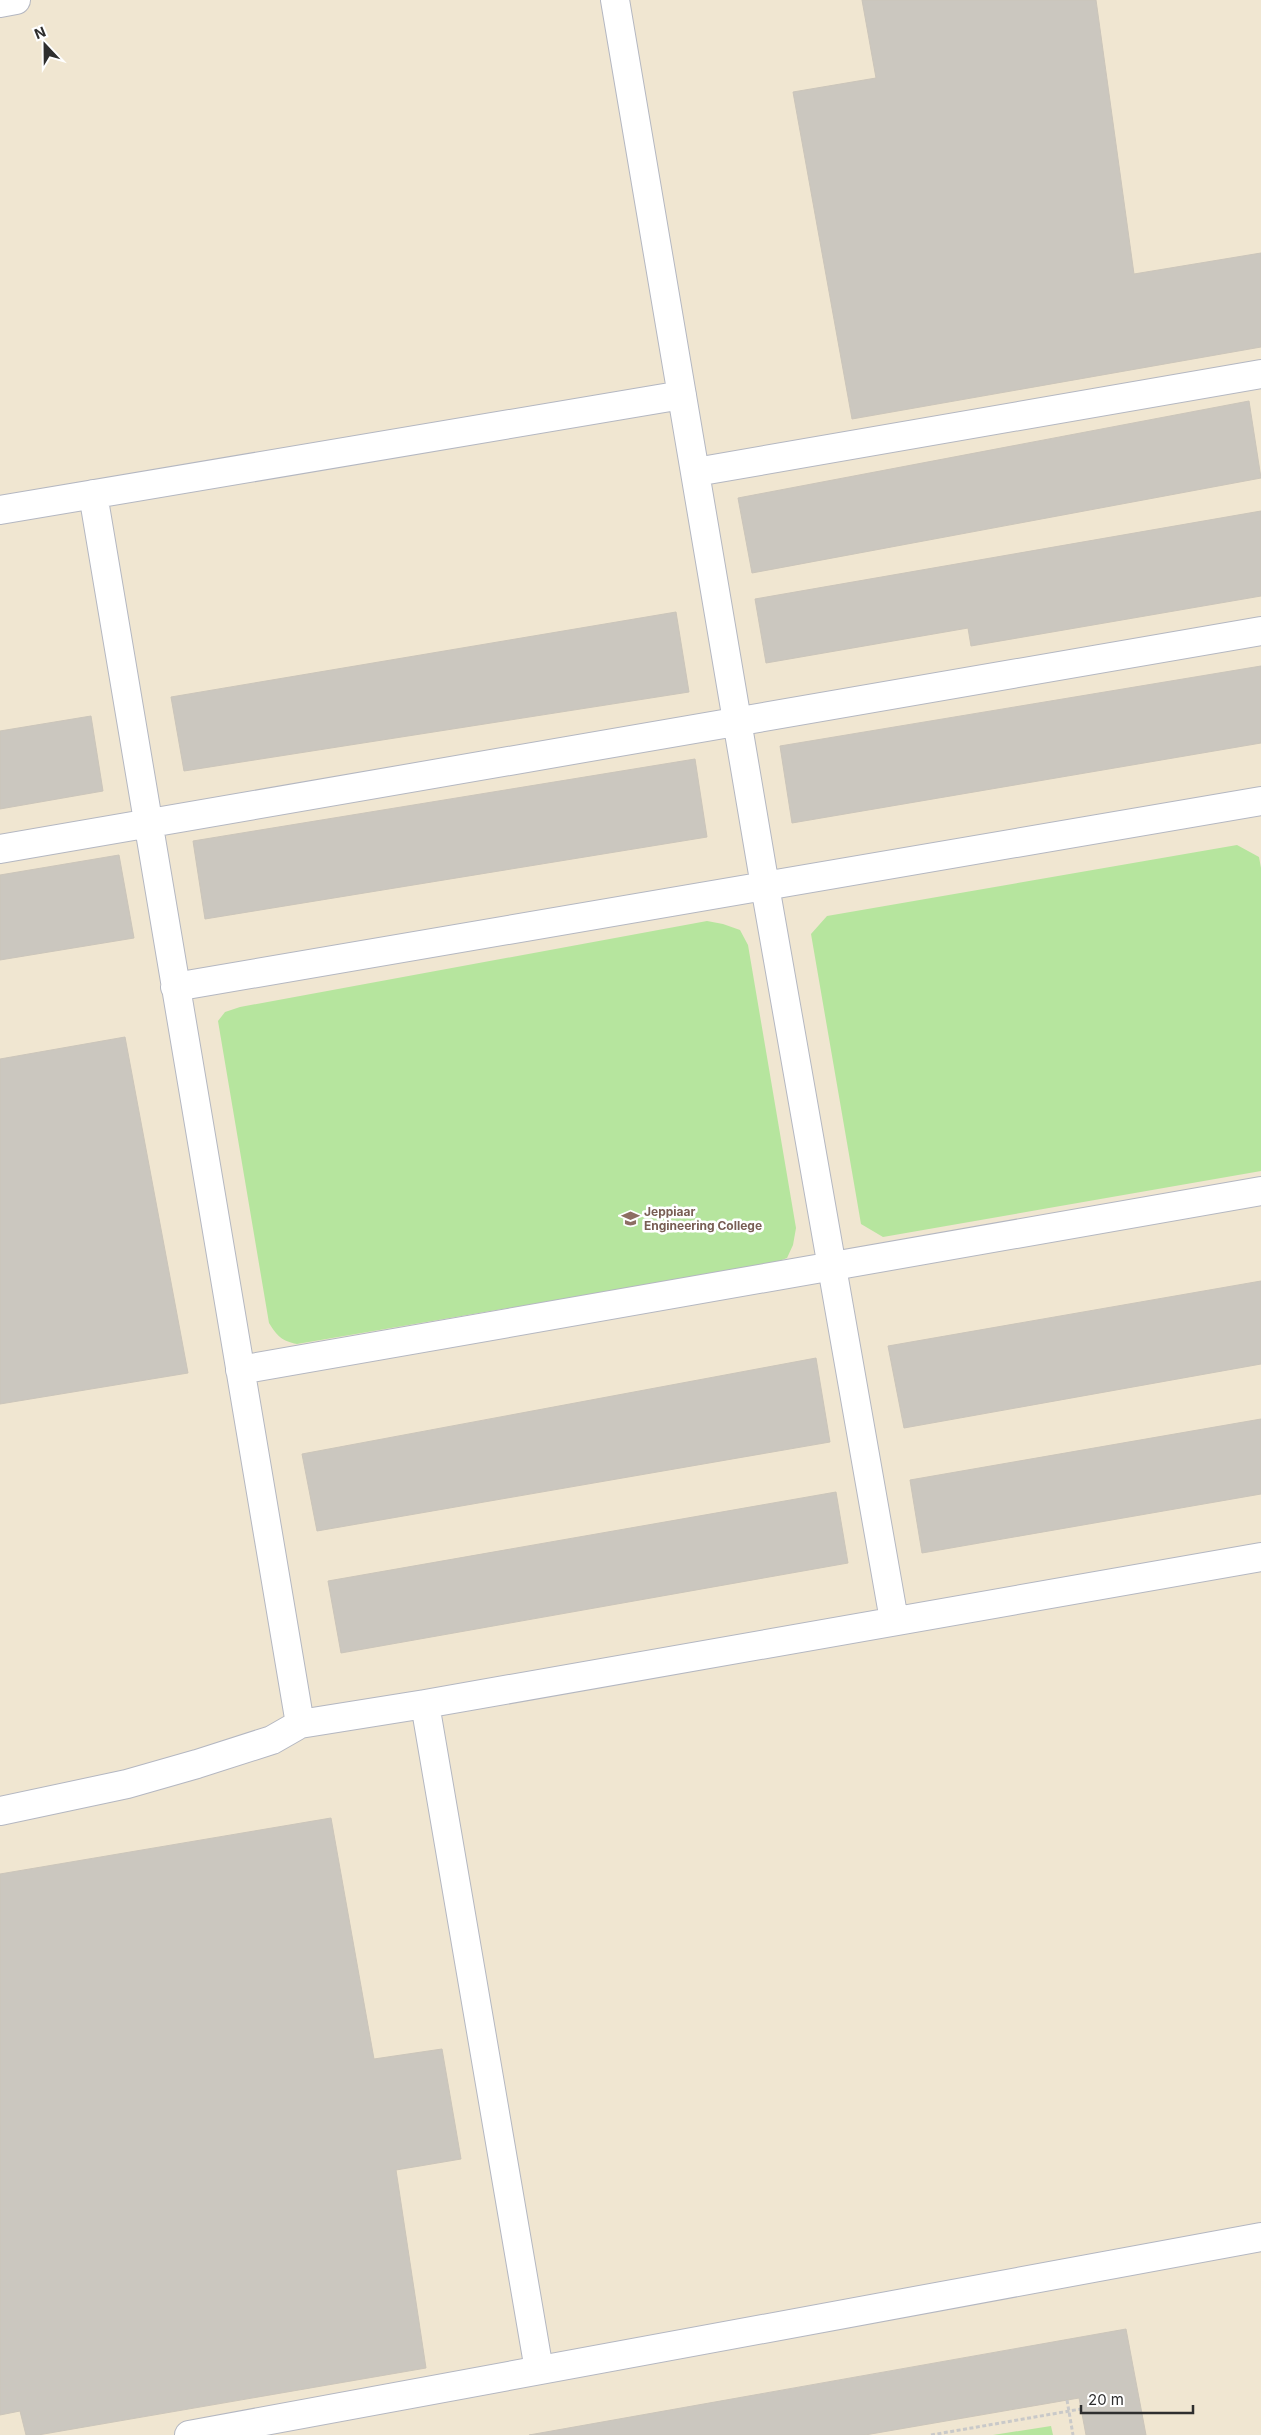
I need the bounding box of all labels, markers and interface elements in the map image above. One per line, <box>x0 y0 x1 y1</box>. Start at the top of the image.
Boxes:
north arrow <box>20 20 70 70</box>
text: N <box>32 23 48 42</box>
place label: Jeppiaar Engineering College <box>644 1204 762 1233</box>
school or university icon: Jeppiaar Engineering College <box>620 1208 640 1228</box>
scale bar <box>1081 2382 1194 2414</box>
text: 20 m <box>1088 2390 1124 2409</box>

